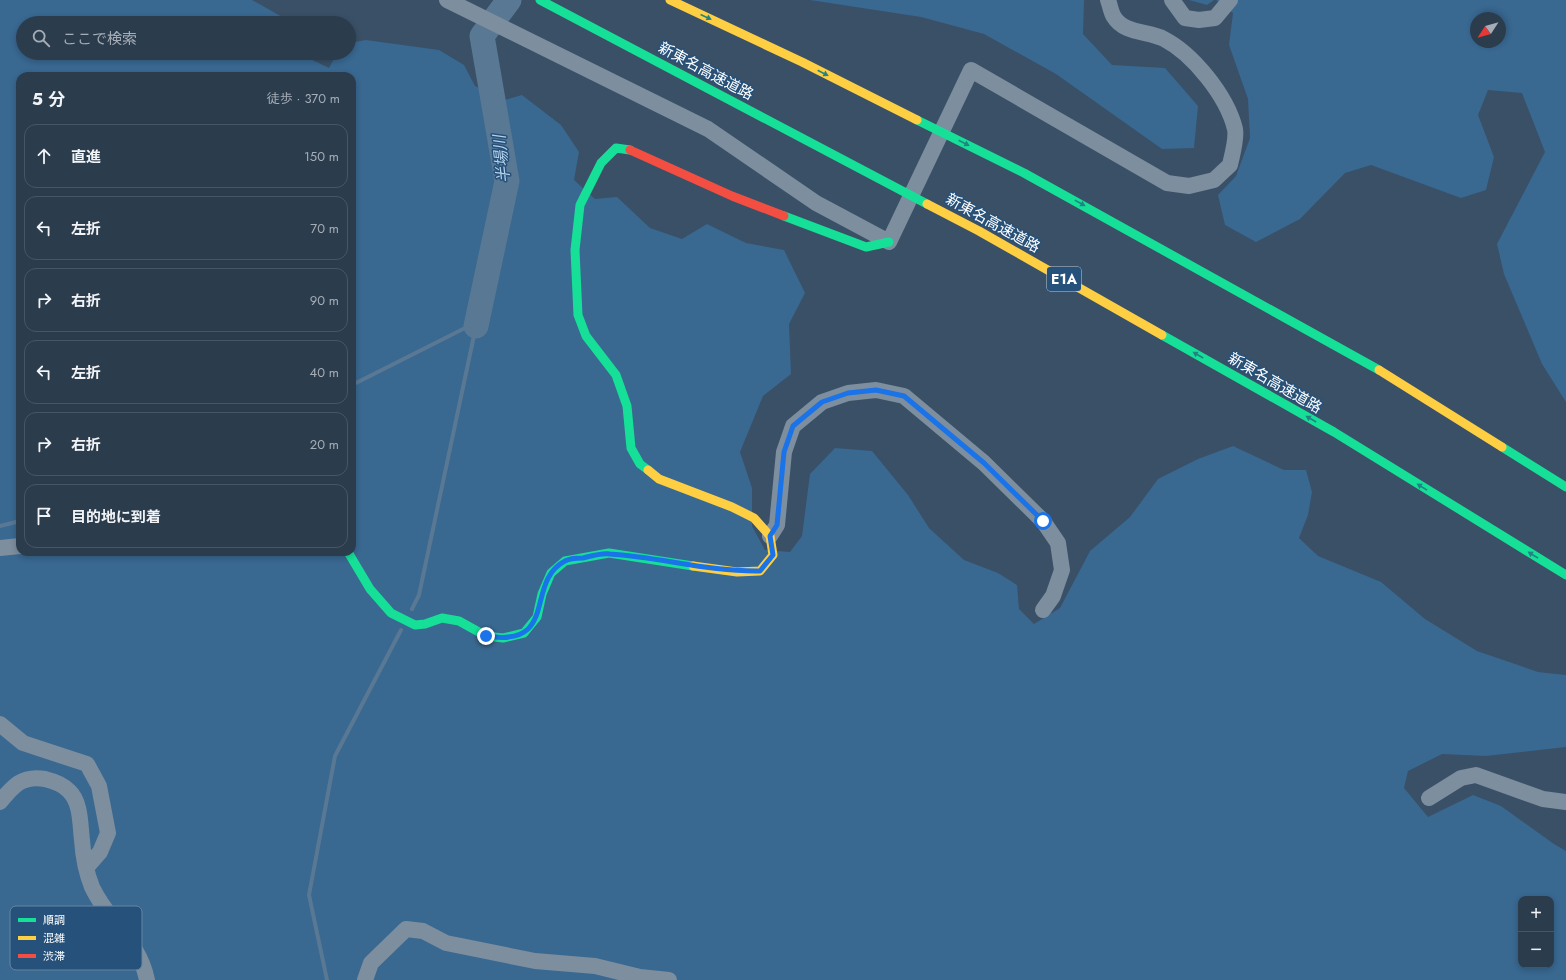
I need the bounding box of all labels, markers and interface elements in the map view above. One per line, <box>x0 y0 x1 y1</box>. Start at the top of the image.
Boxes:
north arrow <box>1470 12 1506 48</box>
one-way arrow <box>700 14 711 20</box>
search box <box>16 16 356 60</box>
icon: search <box>30 27 52 49</box>
text: ここで検索 <box>62 28 137 50</box>
street label: 新東名高速道路 <box>654 37 758 105</box>
one-way arrow <box>817 70 829 76</box>
text: 5 分 <box>32 87 65 111</box>
text: 徒歩 · 370 m <box>267 89 340 108</box>
water label: 半場川 <box>487 132 515 184</box>
one-way arrow <box>959 140 970 146</box>
icon: ahead <box>33 145 55 167</box>
text: 直進 <box>71 146 101 168</box>
text: 150 m <box>304 147 339 166</box>
street label: 新東名高速道路 <box>942 188 1044 258</box>
one-way arrow <box>1074 200 1085 207</box>
icon: left <box>33 217 55 239</box>
text: 左折 <box>71 218 101 240</box>
text: 70 m <box>310 219 339 238</box>
road number: E1A <box>1047 267 1081 291</box>
icon: right <box>33 289 55 311</box>
text: 右折 <box>71 290 101 312</box>
text: 90 m <box>310 291 339 310</box>
street label: 新東名高速道路 <box>1224 347 1326 419</box>
one-way arrow <box>1192 351 1204 358</box>
icon: left <box>33 361 55 383</box>
text: 左折 <box>71 362 101 384</box>
text: 40 m <box>310 363 339 382</box>
one-way arrow <box>1305 416 1317 423</box>
icon: right <box>33 433 55 455</box>
text: 右折 <box>71 434 101 456</box>
text: 20 m <box>310 435 339 454</box>
one-way arrow <box>1416 483 1428 490</box>
icon: arrive <box>33 505 55 527</box>
text: 目的地に到着 <box>71 506 161 528</box>
route start <box>1034 512 1052 530</box>
one-way arrow <box>1528 551 1538 559</box>
route end <box>477 627 495 645</box>
map controls <box>1518 896 1554 968</box>
button: + <box>1518 896 1554 932</box>
legend <box>10 906 142 970</box>
text: 順調 <box>43 912 65 928</box>
text: 混雑 <box>43 930 65 946</box>
button: − <box>1518 932 1554 968</box>
text: 渋滞 <box>43 948 65 964</box>

